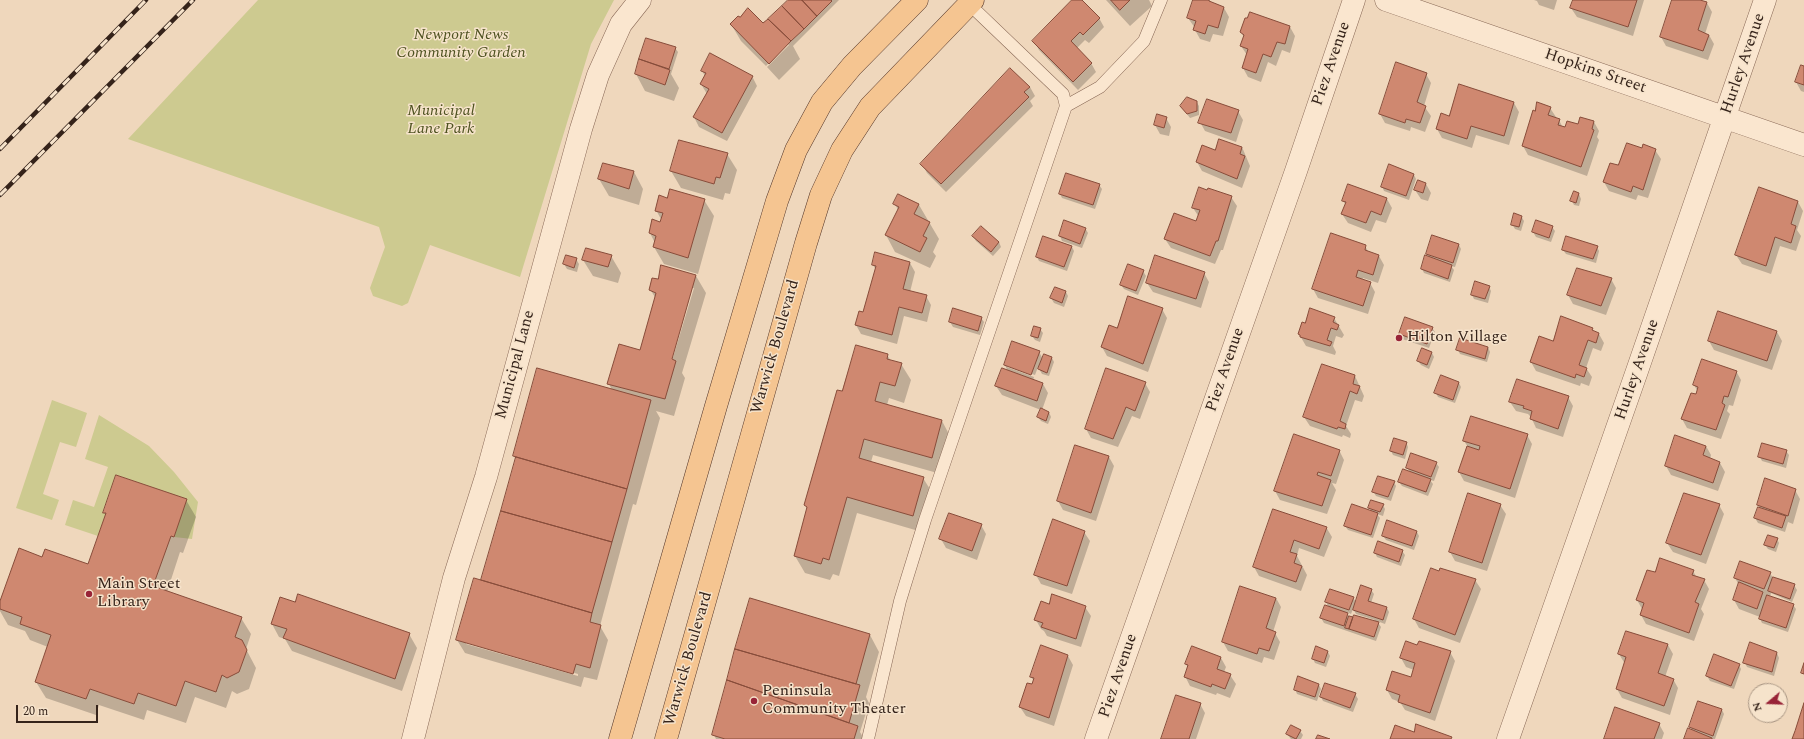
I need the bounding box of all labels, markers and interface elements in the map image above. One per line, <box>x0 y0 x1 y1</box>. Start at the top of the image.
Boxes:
street label: Hurley Avenue <box>1718 11 1770 117</box>
street label: Piez Avenue <box>1309 20 1355 108</box>
park label: Newport News Community Garden <box>396 26 526 64</box>
street label: Hopkins Street <box>1542 46 1648 98</box>
park label: Municipal Lane Park <box>407 102 475 140</box>
street label: Warwick Boulevard <box>748 278 804 416</box>
street label: Municipal Lane <box>492 309 540 421</box>
street label: Hurley Avenue <box>1612 317 1664 423</box>
street label: Piez Avenue <box>1203 326 1249 414</box>
place label: Hilton Village <box>1407 328 1508 348</box>
marker: Hilton Village <box>1394 333 1404 343</box>
place label: Main Street Library <box>97 575 180 613</box>
marker: Main Street Library <box>84 589 94 599</box>
street label: Warwick Boulevard <box>661 590 717 728</box>
street label: Piez Avenue <box>1096 632 1142 720</box>
place label: Peninsula Community Theater <box>762 682 906 720</box>
north arrow <box>1748 683 1788 723</box>
marker: Peninsula Community Theater <box>749 696 759 706</box>
scale bar <box>18 697 100 723</box>
text: N <box>1748 700 1767 714</box>
text: 20 m <box>23 702 48 721</box>

